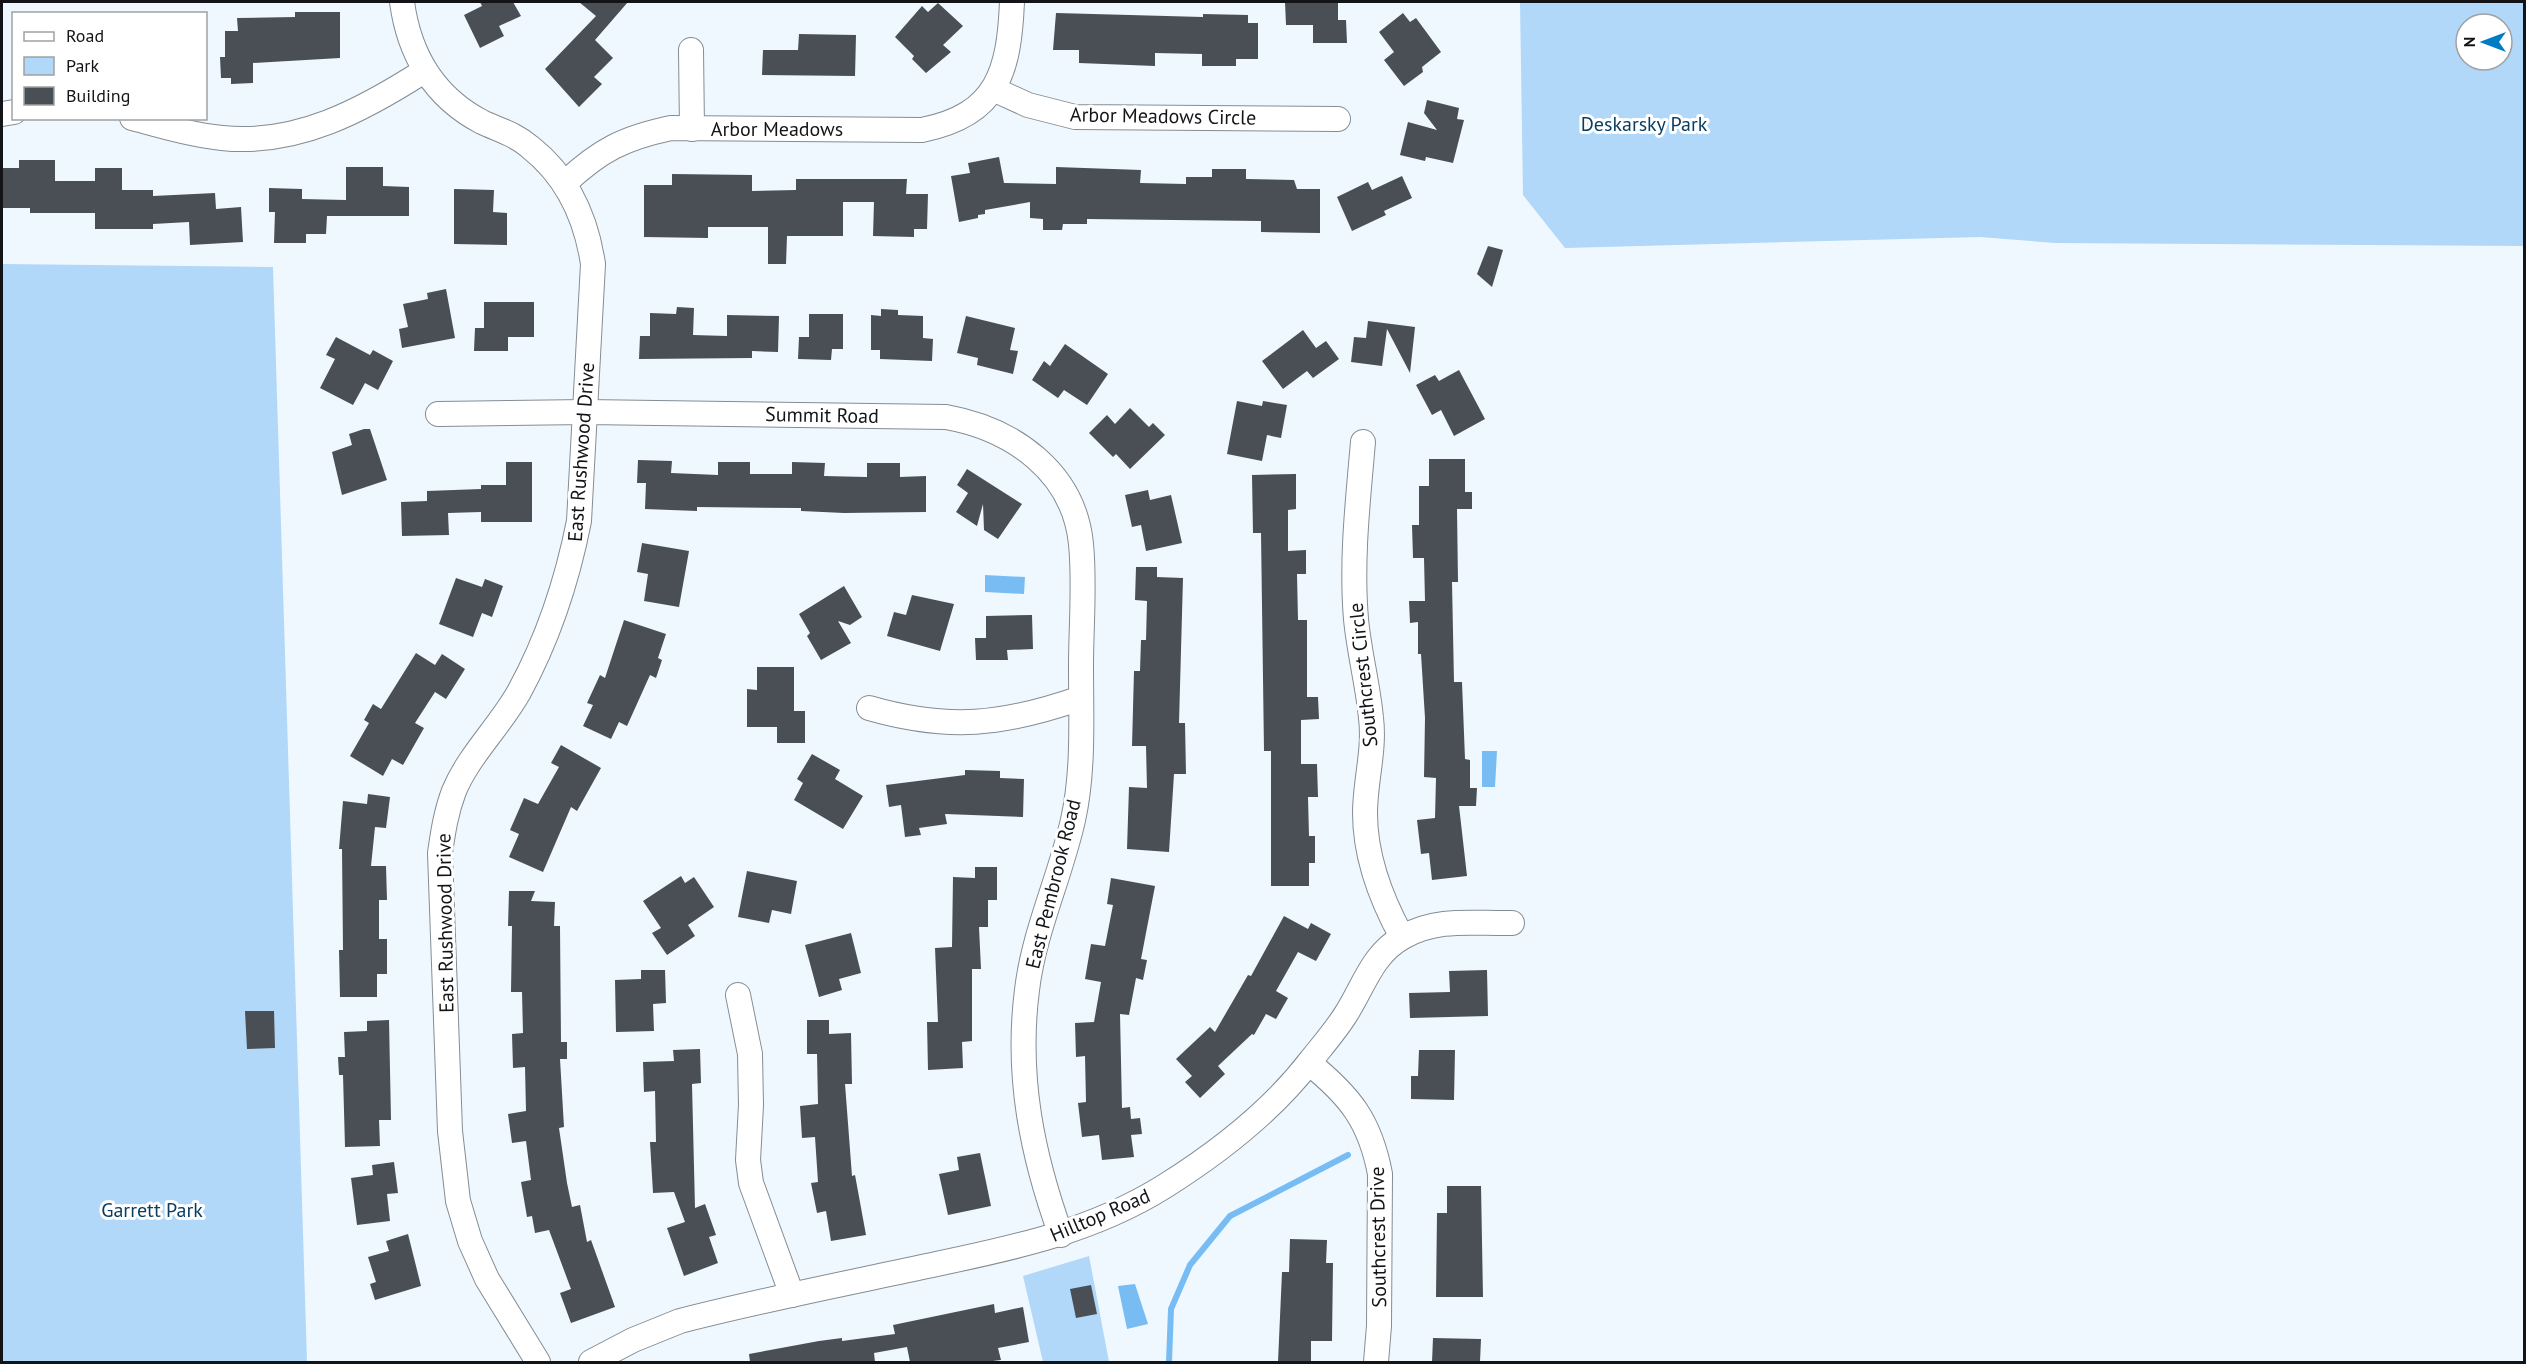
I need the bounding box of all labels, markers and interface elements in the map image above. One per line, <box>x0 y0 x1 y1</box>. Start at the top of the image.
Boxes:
legend <box>12 12 207 120</box>
north arrow <box>2454 12 2514 72</box>
text: Road <box>66 24 104 47</box>
text: N <box>2459 37 2479 47</box>
text: Park <box>66 54 99 77</box>
text: Building <box>66 84 130 107</box>
street label: Arbor Meadows Circle <box>1070 101 1256 131</box>
park label: Deskarsky Park <box>1581 111 1708 137</box>
street label: Arbor Meadows <box>711 116 843 142</box>
street label: East Rushwood Drive <box>562 361 600 543</box>
street label: Summit Road <box>765 401 879 429</box>
street label: Southcrest Circle <box>1342 602 1384 748</box>
street label: East Pembrook Road <box>1019 797 1087 971</box>
street label: East Rushwood Drive <box>430 833 460 1013</box>
street label: Southcrest Drive <box>1364 1166 1392 1308</box>
street label: Hilltop Road <box>1046 1182 1154 1248</box>
park label: Garrett Park <box>101 1197 203 1223</box>

